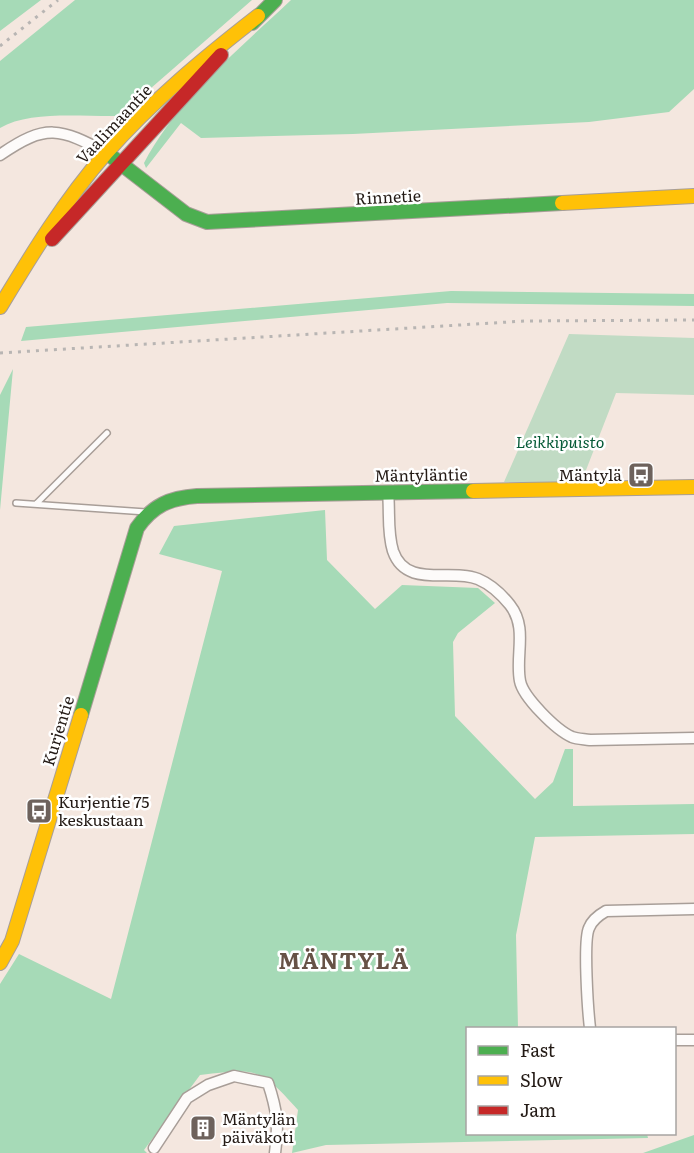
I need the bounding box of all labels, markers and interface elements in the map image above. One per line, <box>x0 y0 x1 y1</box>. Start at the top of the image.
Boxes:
street label: Vaalimaantie <box>70 78 157 169</box>
street label: Rinnetie <box>354 182 422 210</box>
park label: Leikkipuisto <box>516 429 604 453</box>
bus stop icon: Mäntylä <box>626 460 656 490</box>
street label: Mäntyläntie <box>374 461 468 487</box>
place label: Mäntylä <box>559 462 622 486</box>
street label: Kurjentie <box>35 693 79 769</box>
place label: Kurjentie 75 keskustaan <box>58 789 149 831</box>
bus stop icon: Kurjentie 75 keskustaan <box>24 796 54 826</box>
district label: MÄNTYLÄ <box>278 943 410 976</box>
legend <box>466 1027 676 1135</box>
text: Fast <box>520 1036 556 1063</box>
text: Slow <box>520 1066 563 1093</box>
text: Jam <box>520 1096 556 1123</box>
place label: Mäntylän päiväkoti <box>222 1106 296 1148</box>
building icon: Mäntylän päiväkoti <box>188 1113 218 1143</box>

